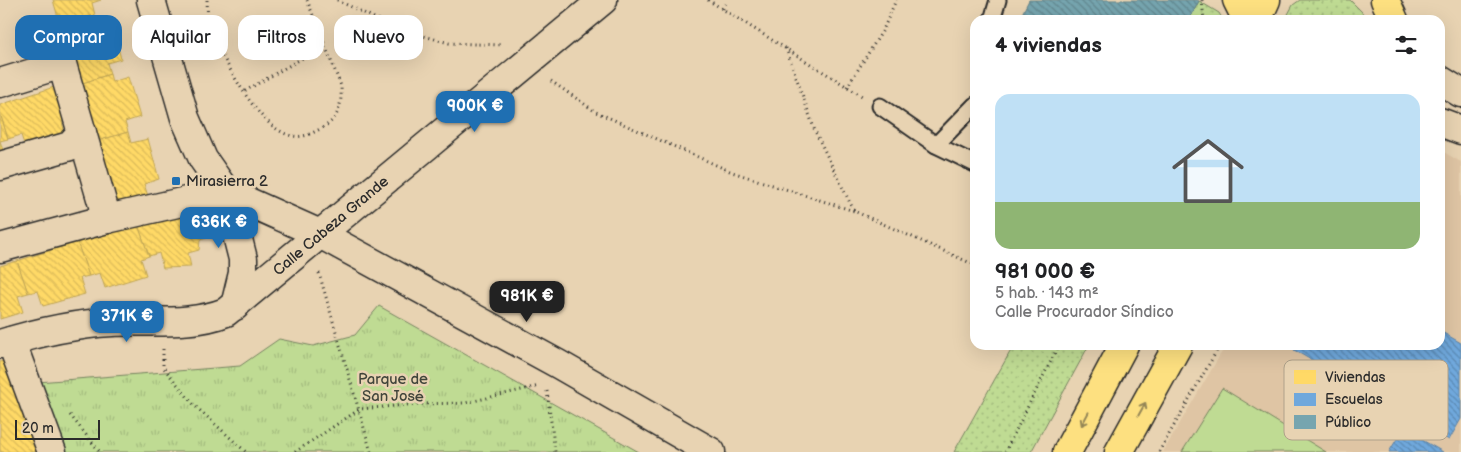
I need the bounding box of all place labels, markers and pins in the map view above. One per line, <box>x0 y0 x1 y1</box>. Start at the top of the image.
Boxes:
pin: 900K € <box>434 90 516 133</box>
place label: Mirasierra 2 <box>186 172 268 191</box>
marker: Mirasierra 2 <box>170 175 182 187</box>
pin: 636K € <box>178 206 260 249</box>
pin: 981K € <box>486 280 568 323</box>
pin: 371K € <box>86 300 168 343</box>

